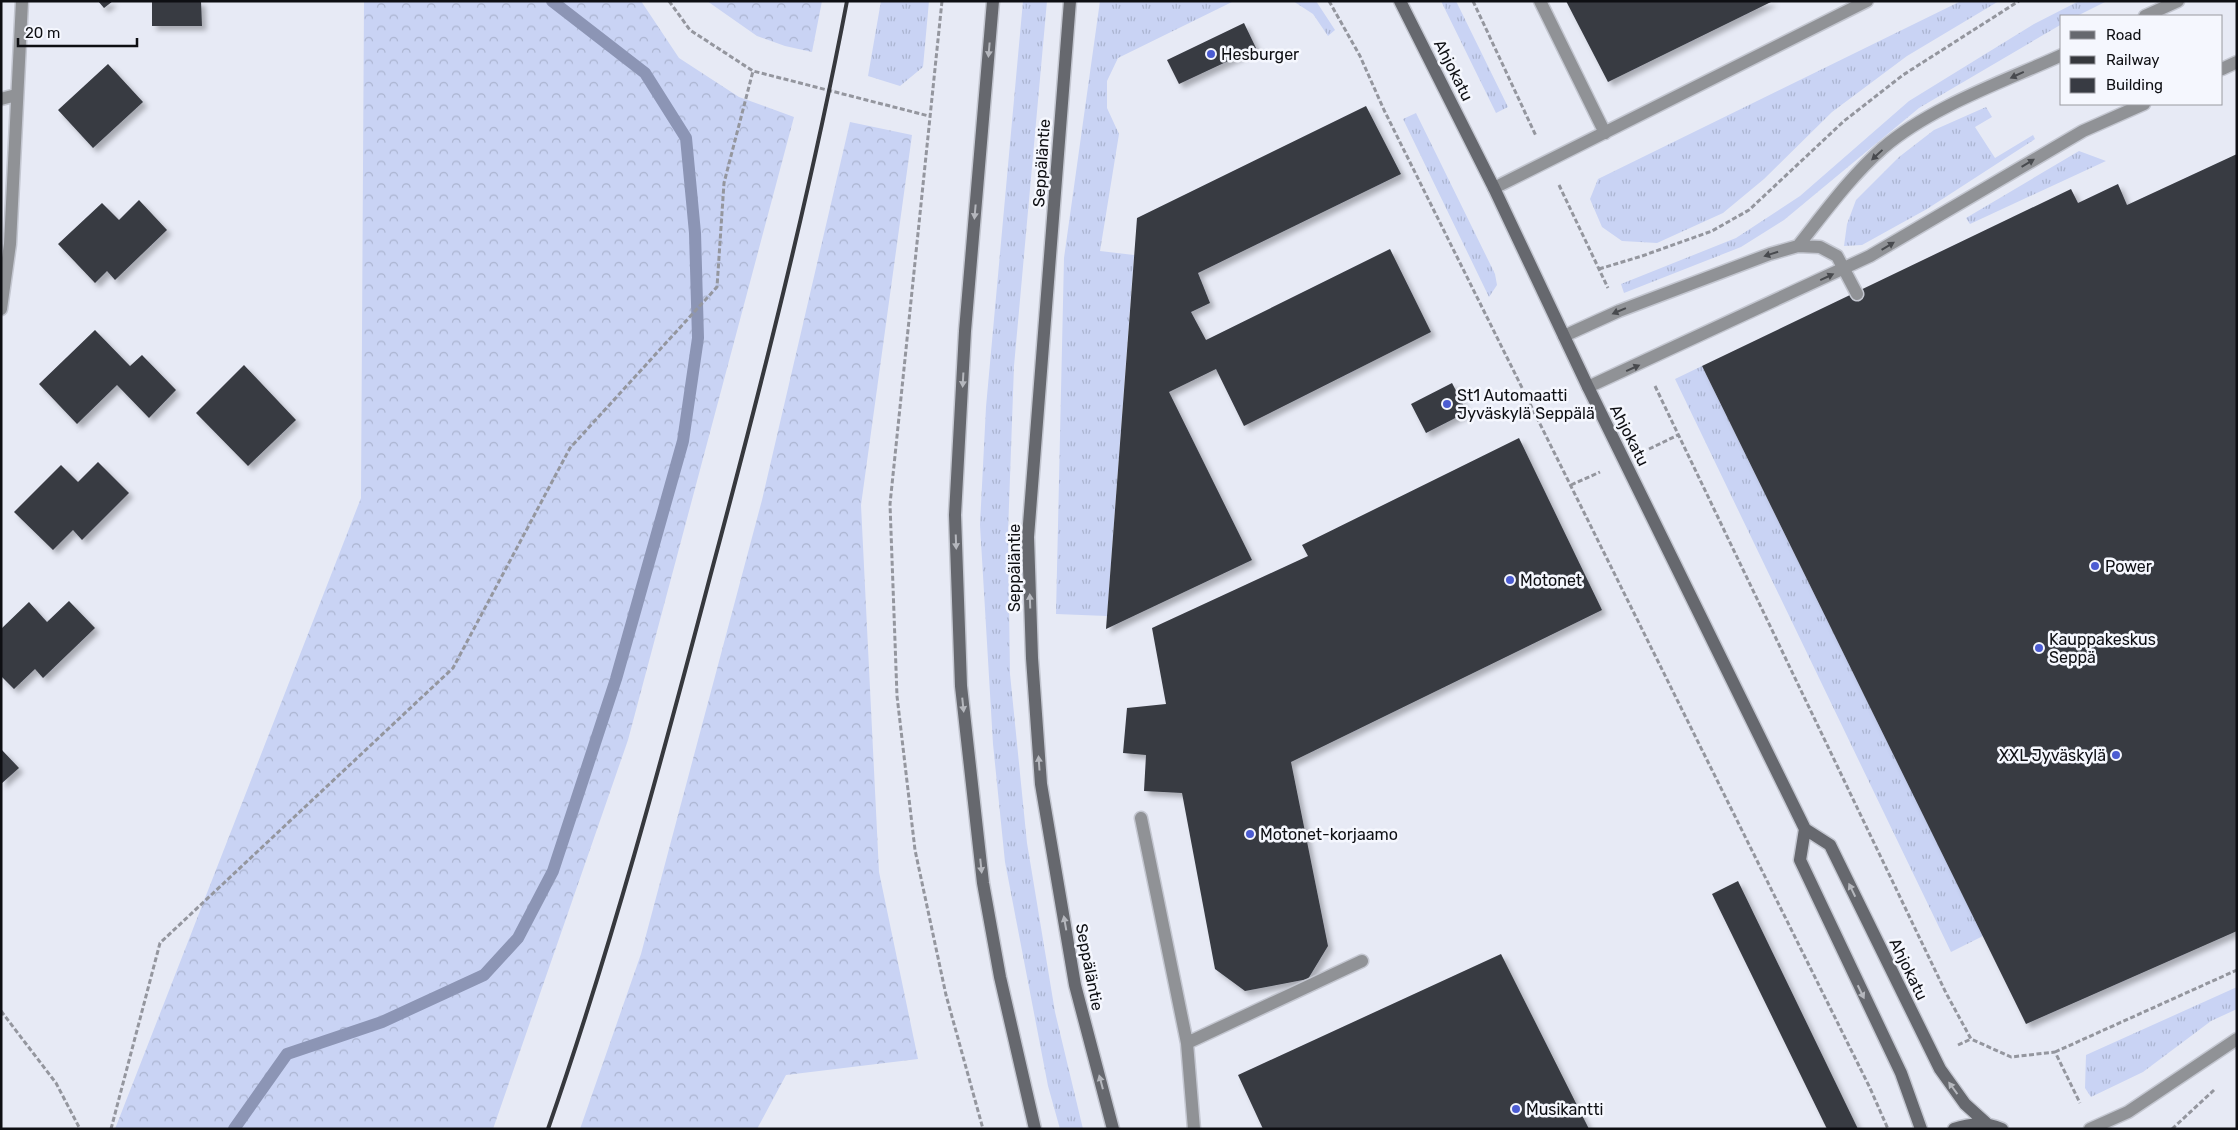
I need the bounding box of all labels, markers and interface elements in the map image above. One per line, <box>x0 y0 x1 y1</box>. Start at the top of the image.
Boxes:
scale bar <box>18 15 136 47</box>
legend <box>2060 15 2223 105</box>
text: 20 m <box>25 24 60 42</box>
text: Road <box>2106 26 2142 44</box>
street label: Ahjokatu <box>1430 36 1477 104</box>
one-way arrow <box>984 42 992 58</box>
place label: Hesburger <box>1221 45 1299 64</box>
marker: Hesburger <box>1205 48 1217 60</box>
text: Railway <box>2106 51 2160 69</box>
one-way arrow <box>2010 71 2025 80</box>
text: Building <box>2106 76 2163 94</box>
street label: Seppäläntie <box>1029 118 1054 208</box>
one-way arrow <box>1871 149 1883 161</box>
one-way arrow <box>2021 159 2034 168</box>
one-way arrow <box>971 204 979 220</box>
one-way arrow <box>1881 241 1894 250</box>
one-way arrow <box>1763 251 1778 259</box>
one-way arrow <box>1820 272 1834 280</box>
one-way arrow <box>1612 308 1626 316</box>
one-way arrow <box>1626 363 1640 371</box>
one-way arrow <box>958 372 966 388</box>
place label: St1 Automaatti Jyväskylä Seppälä <box>1457 386 1595 423</box>
marker: St1 Automaatti Jyväskylä Seppälä <box>1441 398 1453 410</box>
street label: Ahjokatu <box>1606 401 1653 469</box>
street label: Seppäläntie <box>1005 524 1024 612</box>
one-way arrow <box>953 534 961 550</box>
place label: Power <box>2105 557 2152 576</box>
marker: Power <box>2089 560 2101 572</box>
place label: Motonet <box>1520 571 1582 590</box>
marker: Motonet <box>1504 574 1516 586</box>
one-way arrow <box>1026 592 1034 608</box>
place label: Kauppakeskus Seppä <box>2049 630 2156 667</box>
marker: Kauppakeskus Seppä <box>2033 642 2045 654</box>
one-way arrow <box>959 697 967 713</box>
place label: XXL Jyväskylä <box>1999 746 2106 765</box>
marker: XXL Jyväskylä <box>2110 749 2122 761</box>
one-way arrow <box>1035 755 1043 771</box>
place label: Motonet-korjaamo <box>1260 825 1398 844</box>
marker: Motonet-korjaamo <box>1244 828 1256 840</box>
one-way arrow <box>977 858 985 874</box>
one-way arrow <box>1848 883 1856 897</box>
one-way arrow <box>1060 915 1068 931</box>
street label: Seppäläntie <box>1072 922 1107 1012</box>
street label: Ahjokatu <box>1885 935 1932 1003</box>
one-way arrow <box>1858 985 1866 999</box>
one-way arrow <box>1096 1074 1104 1089</box>
one-way arrow <box>1948 1081 1958 1095</box>
place label: Musikantti <box>1526 1100 1603 1119</box>
marker: Musikantti <box>1510 1103 1522 1115</box>

